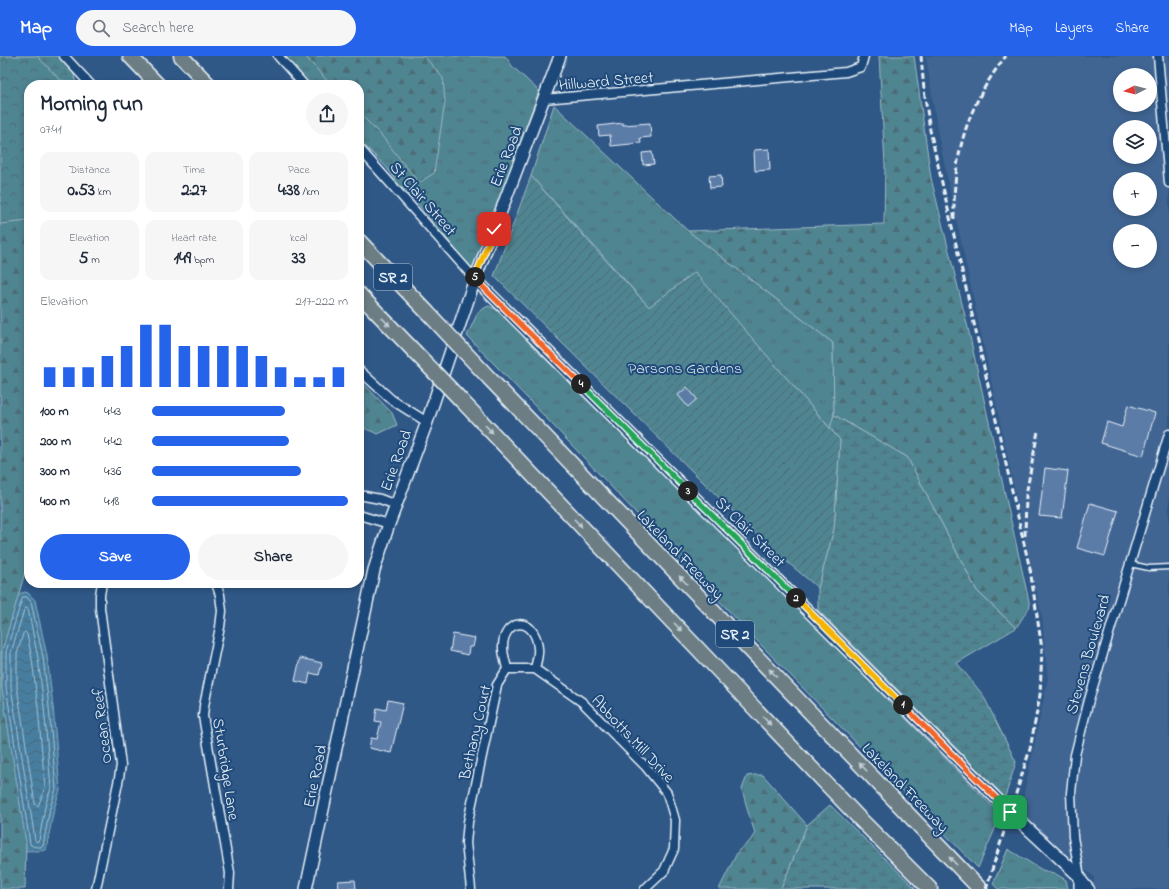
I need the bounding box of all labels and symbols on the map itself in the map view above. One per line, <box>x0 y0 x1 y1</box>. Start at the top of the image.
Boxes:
street label: Hillward Street <box>558 66 655 98</box>
north arrow <box>1113 68 1157 112</box>
street label: Erie Road <box>484 123 529 191</box>
street label: St Clair Street <box>383 157 462 242</box>
pin <box>477 212 511 246</box>
road number: SR 2 <box>374 264 412 290</box>
pin: 5 <box>465 267 485 287</box>
one-way arrow <box>381 317 391 327</box>
park label: Parsons Gardens <box>628 357 742 381</box>
pin: 4 <box>571 374 591 394</box>
one-way arrow <box>484 424 494 434</box>
street label: Erie Road <box>375 427 419 495</box>
pin: 3 <box>678 481 698 501</box>
street label: St Clair Street <box>709 491 791 574</box>
street label: Lakeland Freeway <box>630 505 729 606</box>
one-way arrow <box>574 518 583 528</box>
one-way arrow <box>678 575 688 585</box>
pin: 2 <box>786 588 806 608</box>
street label: Stevens Boulevard <box>1060 592 1117 717</box>
road number: SR 2 <box>716 621 754 647</box>
one-way arrow <box>673 622 683 632</box>
one-way arrow <box>768 668 778 678</box>
street label: Bethany Court <box>453 682 499 783</box>
street label: Ocean Reef <box>86 686 120 765</box>
street label: Abbotts Mill Drive <box>585 690 680 789</box>
pin: 1 <box>893 695 913 715</box>
one-way arrow <box>763 716 772 726</box>
street label: Sturbridge Lane <box>205 717 245 823</box>
street label: Lakeland Freeway <box>855 738 954 839</box>
street label: Erie Road <box>298 743 334 810</box>
one-way arrow <box>858 762 868 772</box>
pin <box>993 795 1027 829</box>
one-way arrow <box>948 856 958 866</box>

